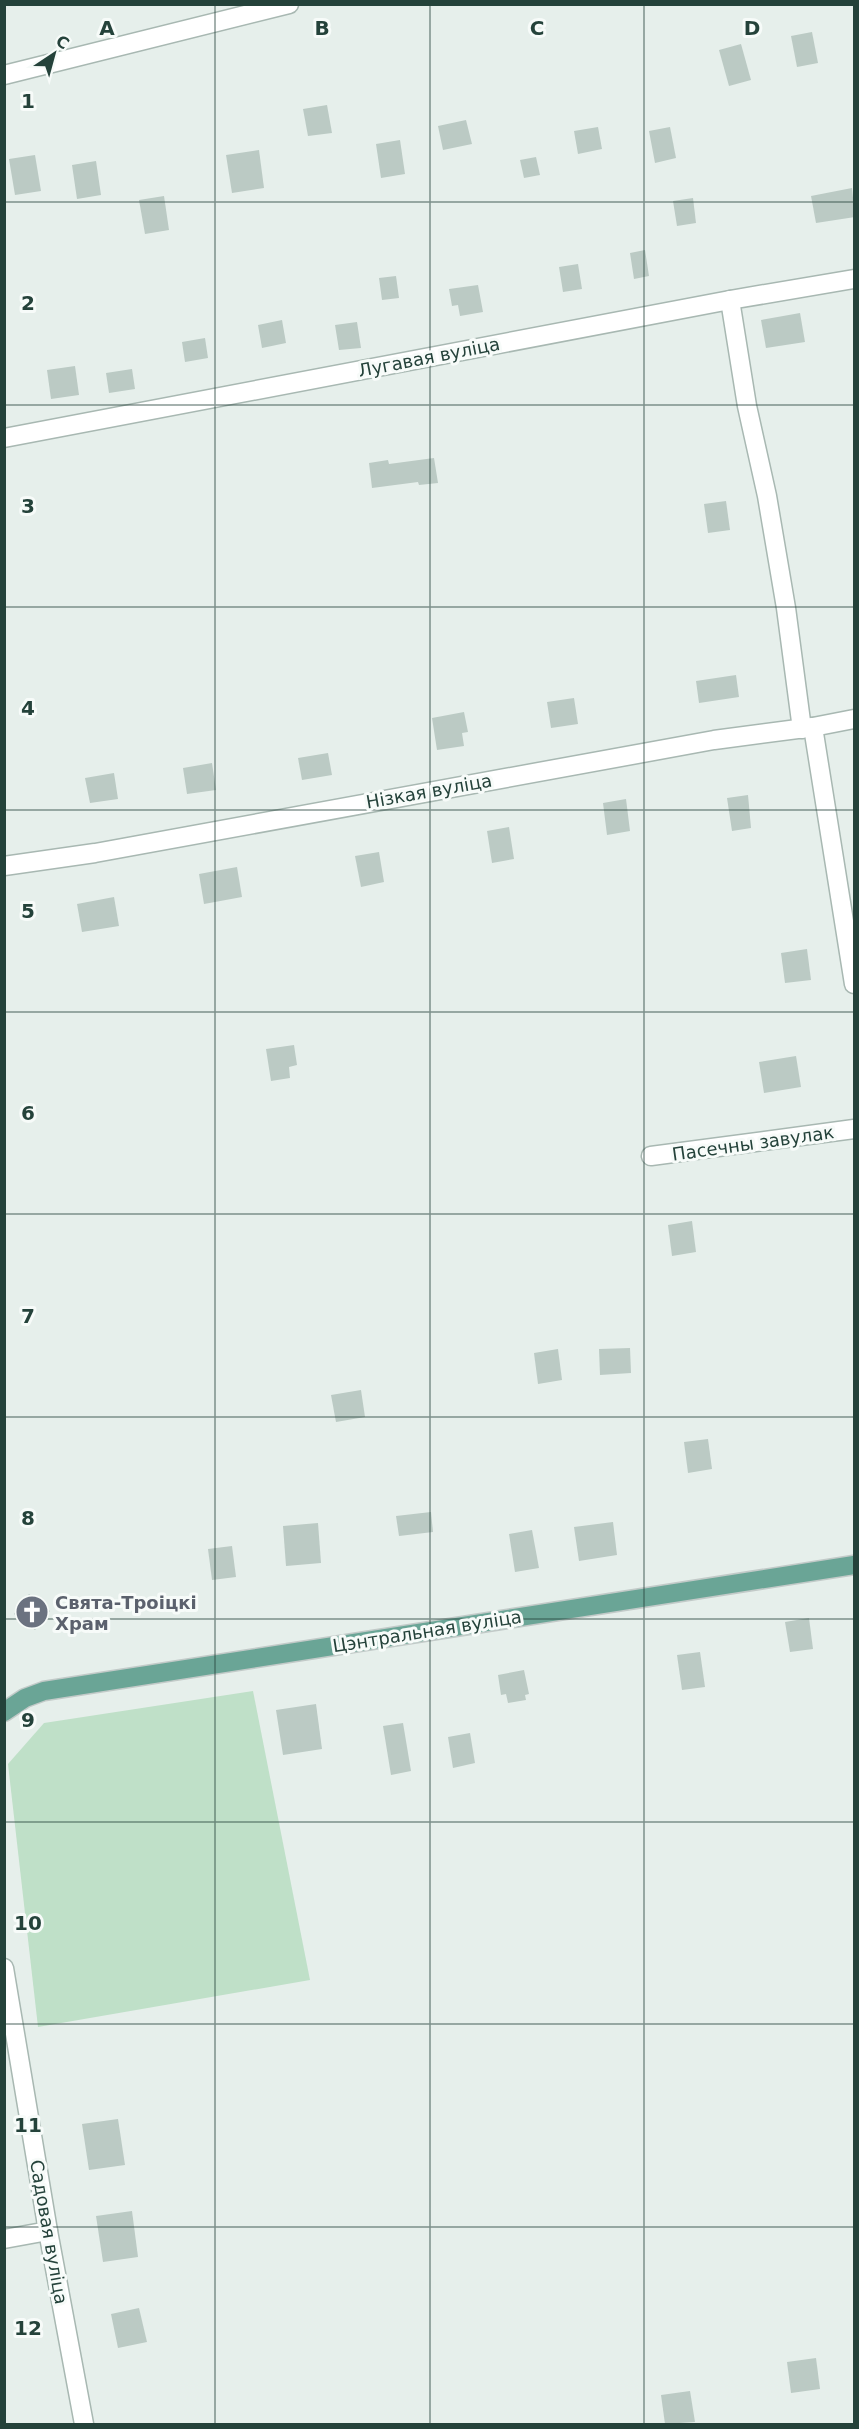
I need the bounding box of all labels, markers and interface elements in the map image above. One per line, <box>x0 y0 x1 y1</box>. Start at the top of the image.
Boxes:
text: A <box>99 16 115 40</box>
text: B <box>314 16 330 40</box>
text: C <box>530 16 544 40</box>
text: D <box>744 16 760 40</box>
north arrow <box>24 24 84 84</box>
text: С <box>52 31 73 53</box>
text: 1 <box>21 89 35 113</box>
text: 2 <box>21 291 35 315</box>
street label: Лугавая вуліца <box>356 333 502 381</box>
text: 3 <box>21 494 35 518</box>
text: 4 <box>21 696 35 720</box>
street label: Нізкая вуліца <box>364 770 494 812</box>
text: 5 <box>21 899 35 923</box>
text: 6 <box>21 1101 35 1125</box>
street label: Пасечны завулак <box>671 1121 835 1165</box>
text: 7 <box>21 1304 35 1328</box>
text: 8 <box>21 1506 35 1530</box>
place label: Свята-Троіцкі Храм <box>55 1592 197 1634</box>
church icon: Свята-Троіцкі Храм <box>14 1594 50 1630</box>
street label: Цэнтральная вуліца <box>331 1606 523 1656</box>
text: 9 <box>21 1708 35 1732</box>
text: 10 <box>14 1911 42 1935</box>
text: 11 <box>14 2113 42 2137</box>
street label: Садовая вуліца <box>26 2158 72 2306</box>
text: 12 <box>14 2316 42 2340</box>

